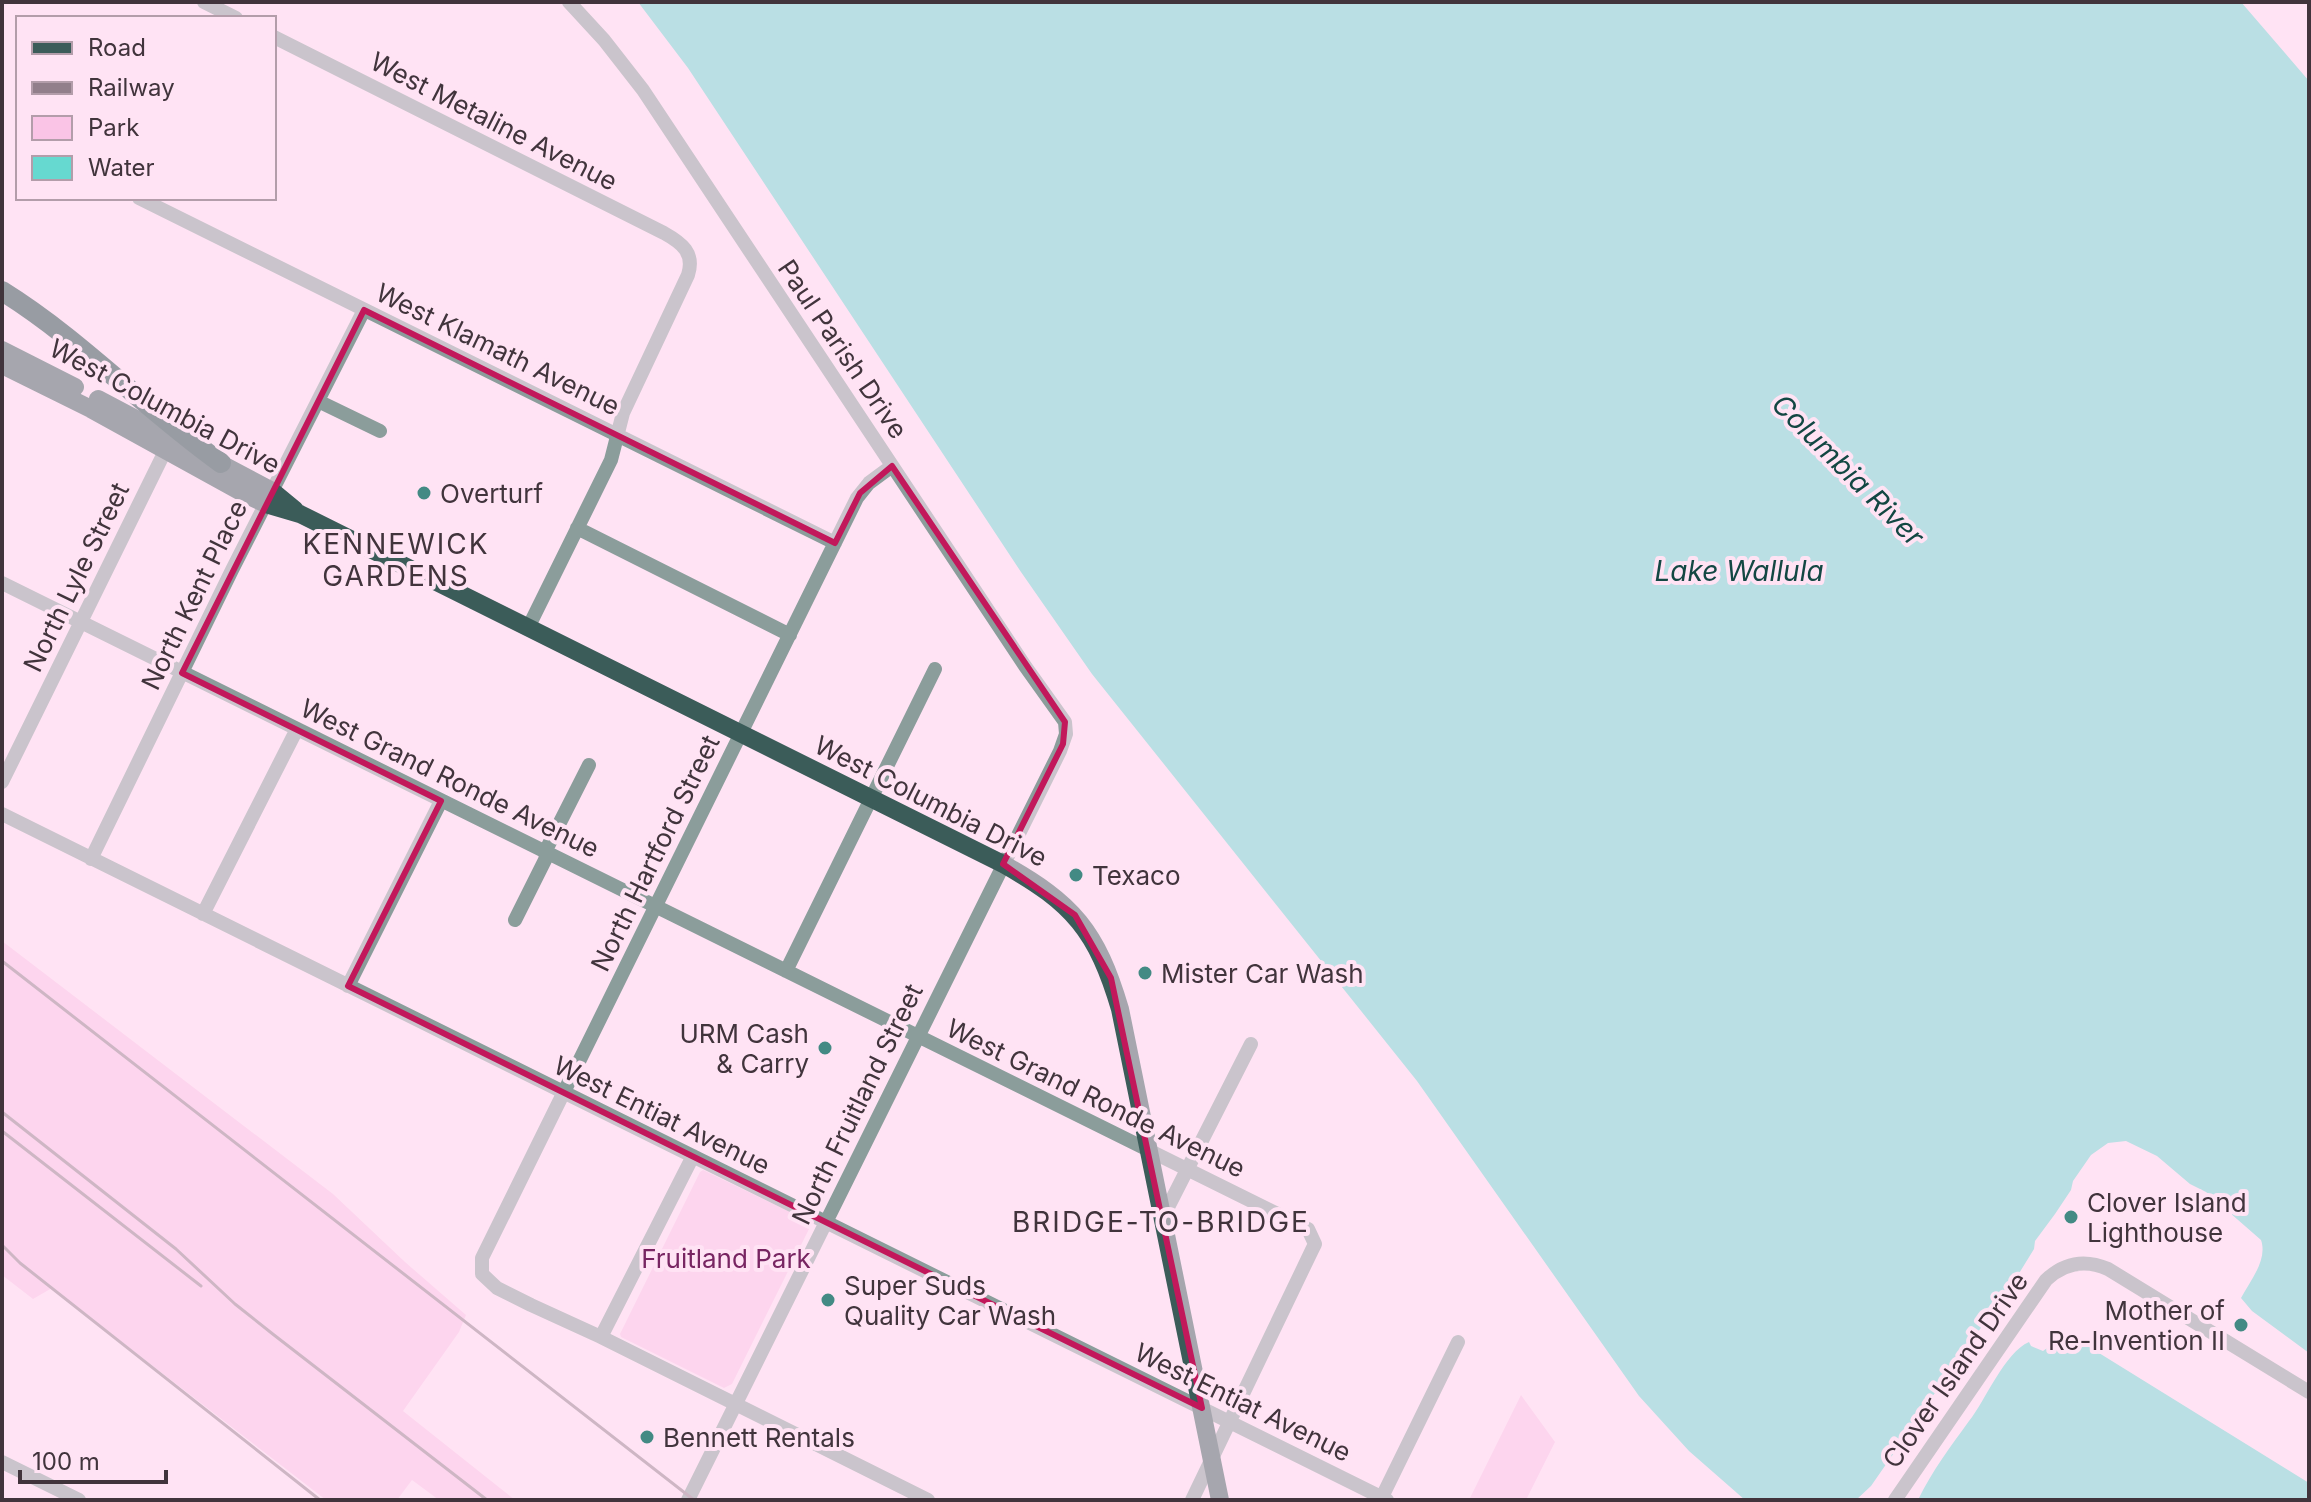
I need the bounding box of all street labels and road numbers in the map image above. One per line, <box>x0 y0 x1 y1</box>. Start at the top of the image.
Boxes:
street label: West Metaline Avenue <box>366 45 622 197</box>
street label: Paul Parish Drive <box>772 254 914 444</box>
street label: West Klamath Avenue <box>371 276 625 422</box>
street label: West Columbia Drive <box>44 332 286 480</box>
street label: North Lyle Street <box>17 477 135 677</box>
street label: North Kent Place <box>135 495 253 695</box>
street label: West Grand Ronde Avenue <box>296 692 604 864</box>
street label: West Columbia Drive <box>810 729 1052 873</box>
street label: North Hartford Street <box>584 730 726 976</box>
street label: North Fruitland Street <box>785 979 929 1229</box>
street label: West Grand Ronde Avenue <box>942 1012 1250 1184</box>
street label: West Entiat Avenue <box>549 1049 775 1181</box>
street label: Clover Island Drive <box>1876 1266 2034 1474</box>
street label: West Entiat Avenue <box>1130 1336 1356 1468</box>

